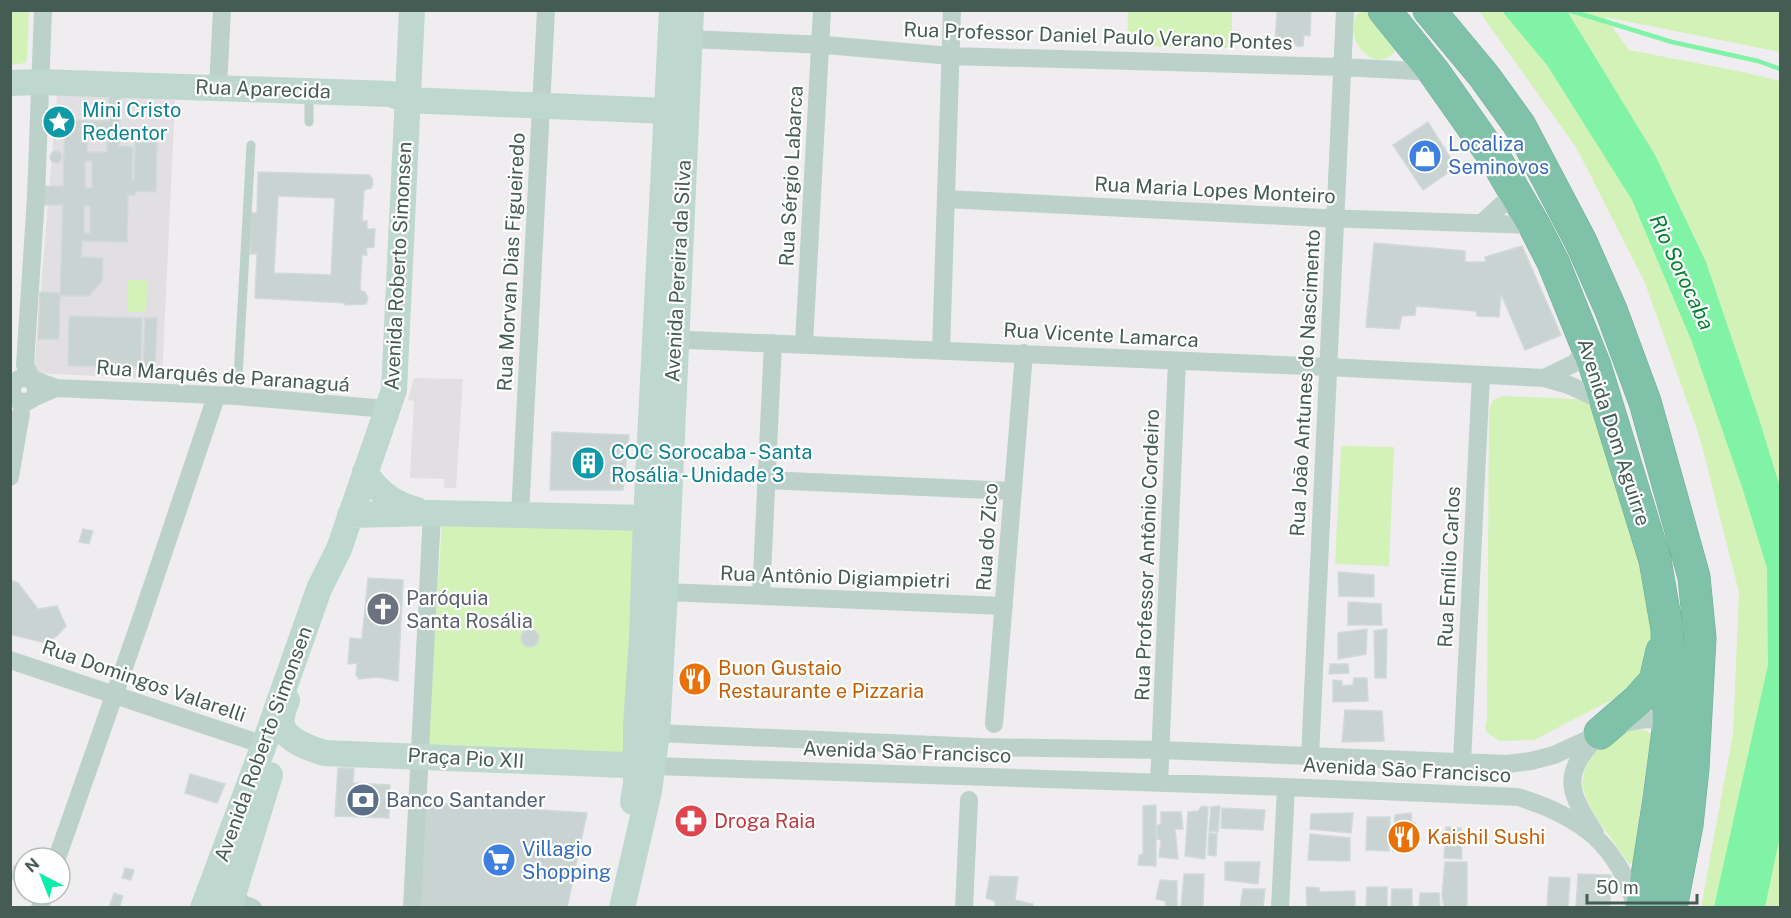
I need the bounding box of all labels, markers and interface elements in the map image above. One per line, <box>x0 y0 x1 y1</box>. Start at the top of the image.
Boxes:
street label: Rua Professor Daniel Paulo Verano Pontes <box>903 17 1293 55</box>
street label: Rua Aparecida <box>195 75 331 103</box>
street label: Rua Sérgio Labarca <box>774 85 808 267</box>
place label: Mini Cristo Redentor <box>82 98 181 145</box>
place icon: Mini Cristo Redentor <box>41 104 77 140</box>
street label: Rua Morvan Dias Figueiredo <box>492 132 530 392</box>
place label: Localiza Seminovos <box>1448 132 1549 179</box>
shop icon: Localiza Seminovos <box>1407 138 1443 174</box>
street label: Avenida Roberto Simonsen <box>380 141 416 391</box>
street label: Avenida Pereira da Silva <box>660 159 696 383</box>
street label: Rua Maria Lopes Monteiro <box>1094 172 1336 208</box>
water label: Rio Sorocaba <box>1644 210 1720 334</box>
street label: Rua João Antunes do Nascimento <box>1285 229 1325 537</box>
street label: Rua Vicente Lamarca <box>1003 318 1199 352</box>
street label: Avenida Dom Aguirre <box>1572 335 1656 529</box>
street label: Rua Marquês de Paranaguá <box>95 355 351 397</box>
street label: Rua Professor Antônio Cordeiro <box>1130 409 1164 701</box>
place label: COC Sorocaba - Santa Rosália - Unidade 3 <box>611 440 812 487</box>
building icon: COC Sorocaba - Santa Rosália - Unidade 3 <box>570 445 606 481</box>
street label: Rua do Zico <box>971 482 1003 592</box>
street label: Rua Emílio Carlos <box>1433 486 1465 648</box>
street label: Rua Antônio Digiampietri <box>719 561 951 593</box>
place label: Paróquia Santa Rosália <box>406 586 533 633</box>
church icon: Paróquia Santa Rosália <box>365 591 401 627</box>
street label: Avenida Roberto Simonsen <box>209 623 317 865</box>
street label: Rua Domingos Valarelli <box>39 635 249 727</box>
place label: Buon Gustaio Restaurante e Pizzaria <box>718 656 924 703</box>
restaurant icon: Buon Gustaio Restaurante e Pizzaria <box>677 661 713 697</box>
street label: Avenida São Francisco <box>802 736 1012 768</box>
street label: Praça Pio XII <box>407 743 525 773</box>
street label: Avenida São Francisco <box>1302 753 1512 787</box>
bank icon: Banco Santander <box>345 782 381 818</box>
place label: Banco Santander <box>386 788 546 812</box>
pharmacy icon: Droga Raia <box>673 803 709 839</box>
place label: Droga Raia <box>714 809 815 833</box>
restaurant icon: KaishiI Sushi <box>1386 819 1422 855</box>
place label: KaishiI Sushi <box>1427 825 1545 849</box>
place label: Villagio Shopping <box>522 837 611 884</box>
supermarket icon: Villagio Shopping <box>481 842 517 878</box>
north arrow <box>12 846 72 906</box>
text: N <box>21 854 43 876</box>
scale bar <box>1587 867 1696 905</box>
text: 50 m <box>1596 877 1639 898</box>

